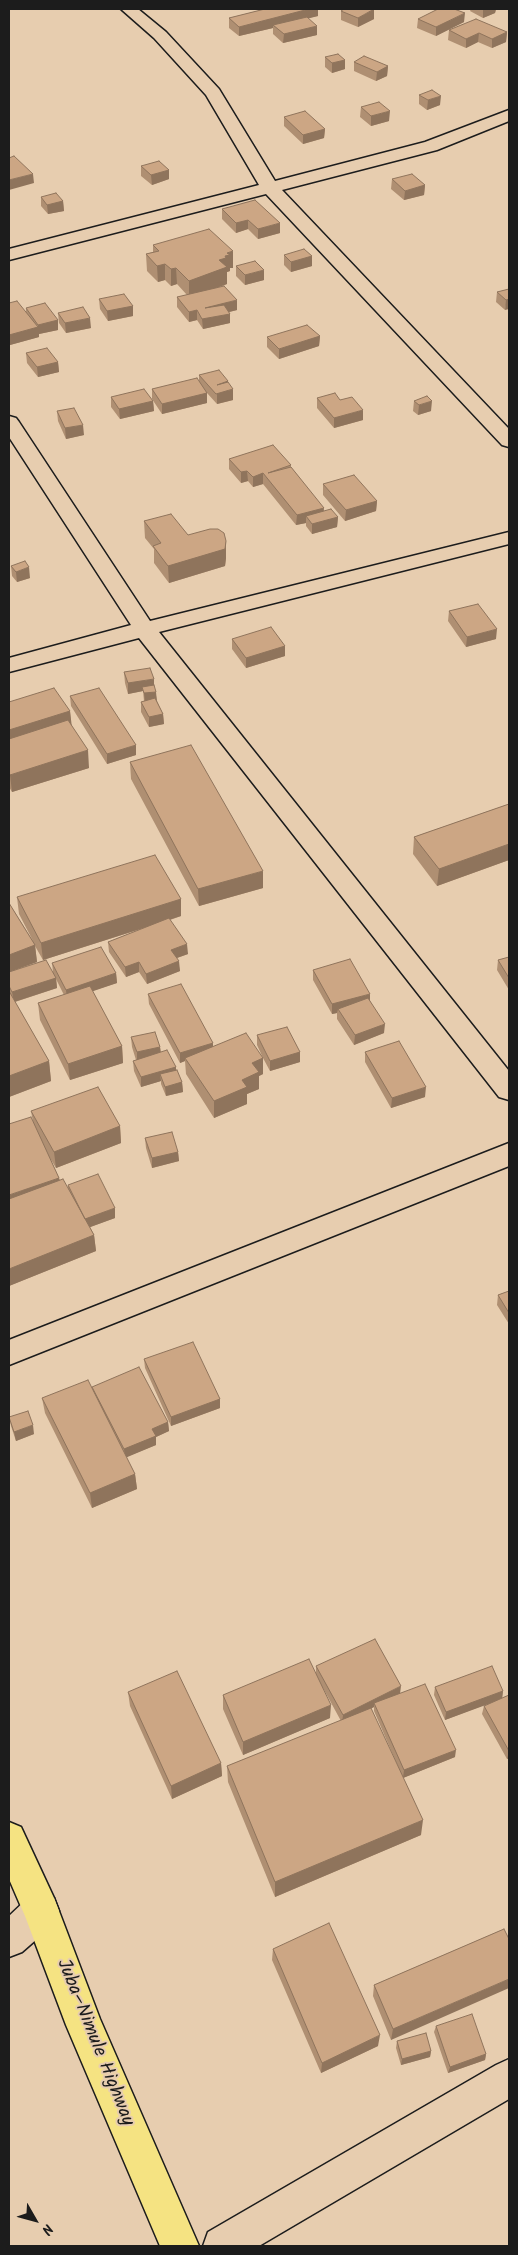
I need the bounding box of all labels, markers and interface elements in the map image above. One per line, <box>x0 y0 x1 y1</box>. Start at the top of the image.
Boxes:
street label: Juba–Nimule Highway <box>50 1956 138 2130</box>
north arrow <box>10 2195 60 2245</box>
text: N <box>35 2219 58 2239</box>

